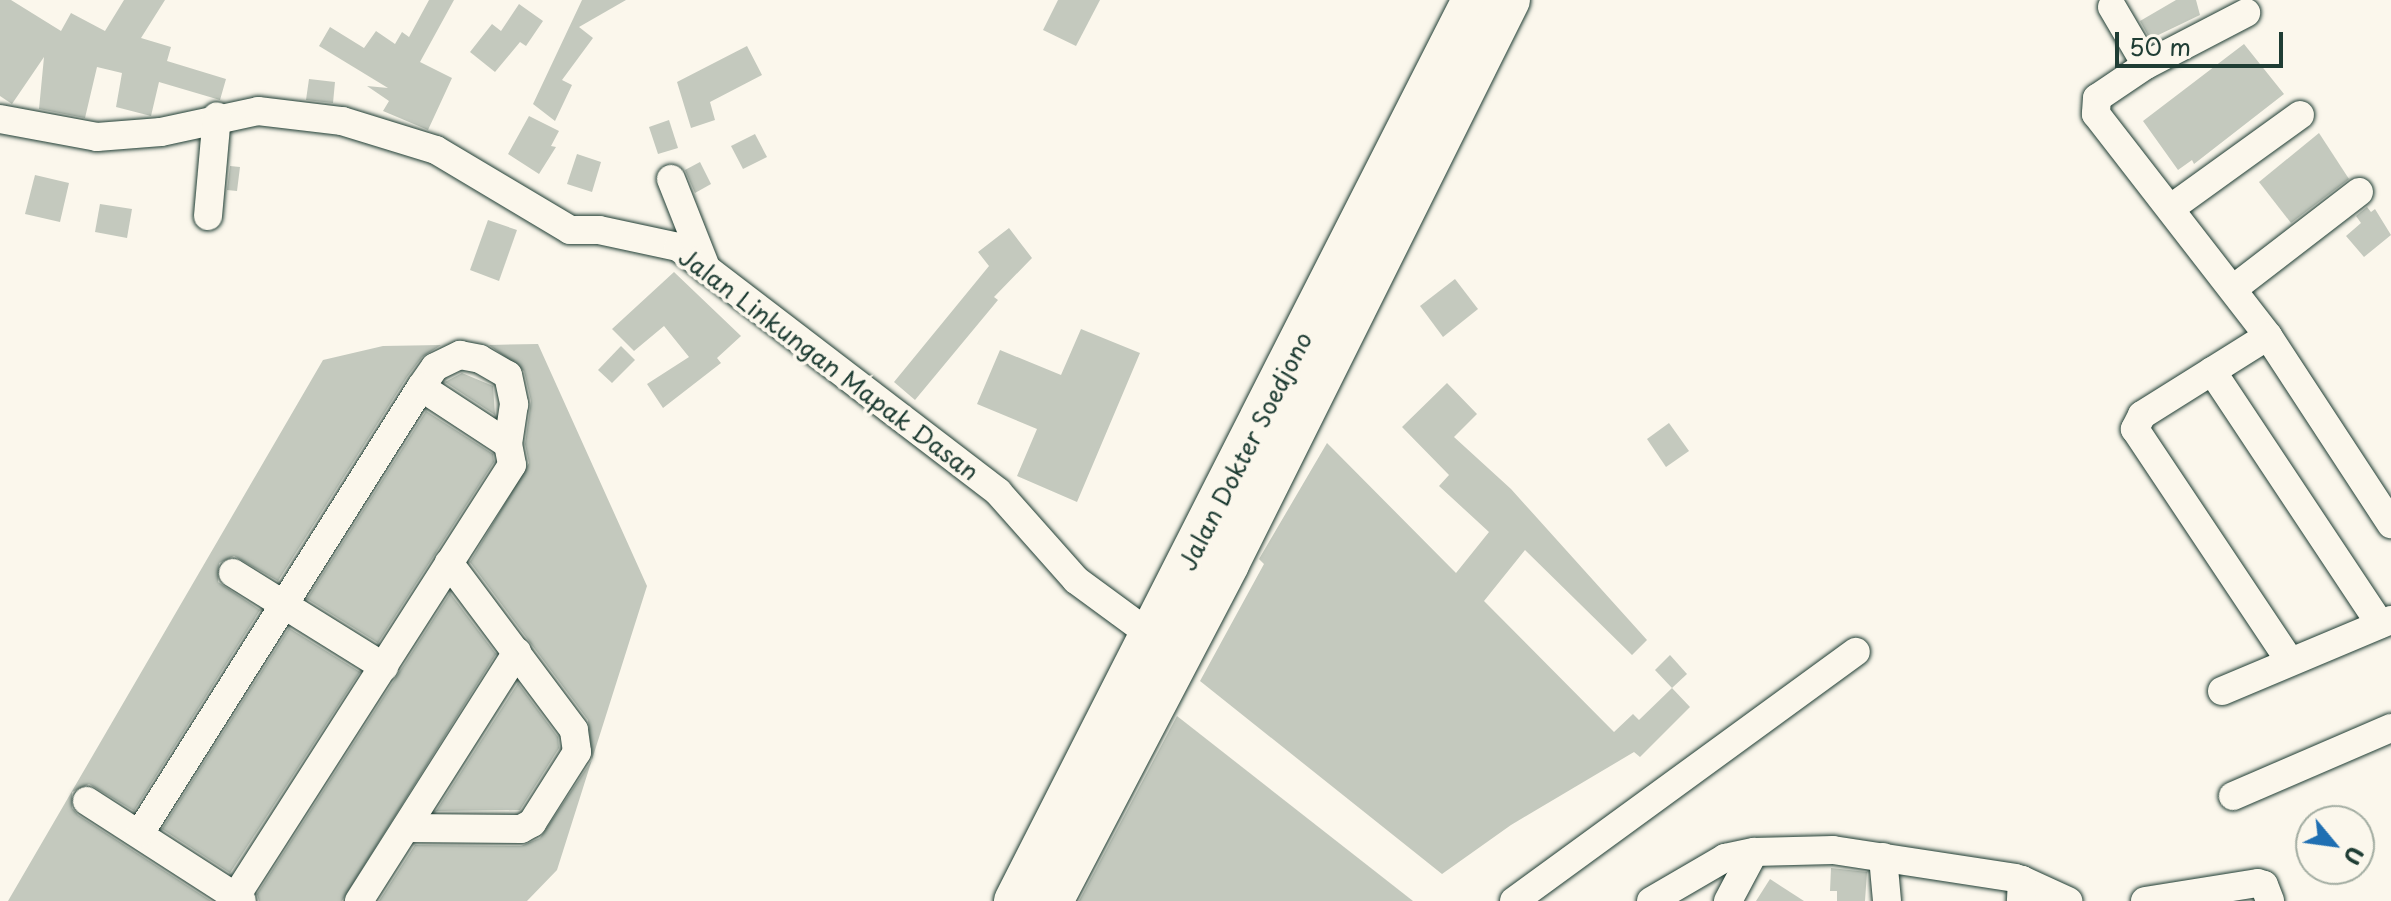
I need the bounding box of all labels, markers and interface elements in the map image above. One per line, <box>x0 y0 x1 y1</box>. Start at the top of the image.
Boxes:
scale bar <box>2119 16 2287 66</box>
text: 50 m <box>2129 28 2191 64</box>
street label: Jalan Linkungan Mapak Dasan <box>674 242 984 486</box>
street label: Jalan Dokter Soedjono <box>1172 327 1318 575</box>
north arrow <box>2295 805 2375 885</box>
text: U <box>2336 841 2373 871</box>

